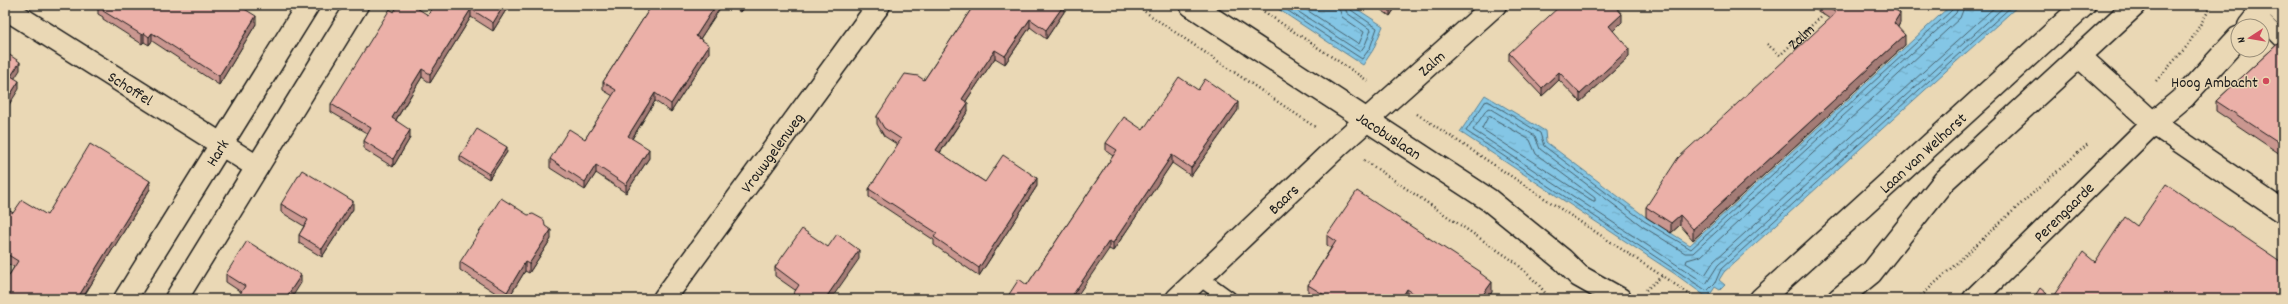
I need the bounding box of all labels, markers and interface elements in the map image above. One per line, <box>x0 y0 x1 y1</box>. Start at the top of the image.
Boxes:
north arrow <box>2230 18 2270 58</box>
street label: Zalm <box>1784 19 1821 56</box>
text: N <box>2234 35 2251 44</box>
street label: Zalm <box>1414 46 1451 83</box>
street label: Schoffel <box>103 67 157 113</box>
place label: Hoog Ambacht <box>2171 72 2258 95</box>
marker: Hoog Ambacht <box>2261 76 2271 86</box>
street label: Jacobuslaan <box>1351 107 1425 167</box>
street label: Laan van Welhorst <box>1875 108 1973 200</box>
street label: Vrouwgelenweg <box>736 109 811 199</box>
street label: Hark <box>201 135 236 172</box>
street label: Perengaarde <box>2029 178 2100 248</box>
street label: Baars <box>1264 180 1305 221</box>

